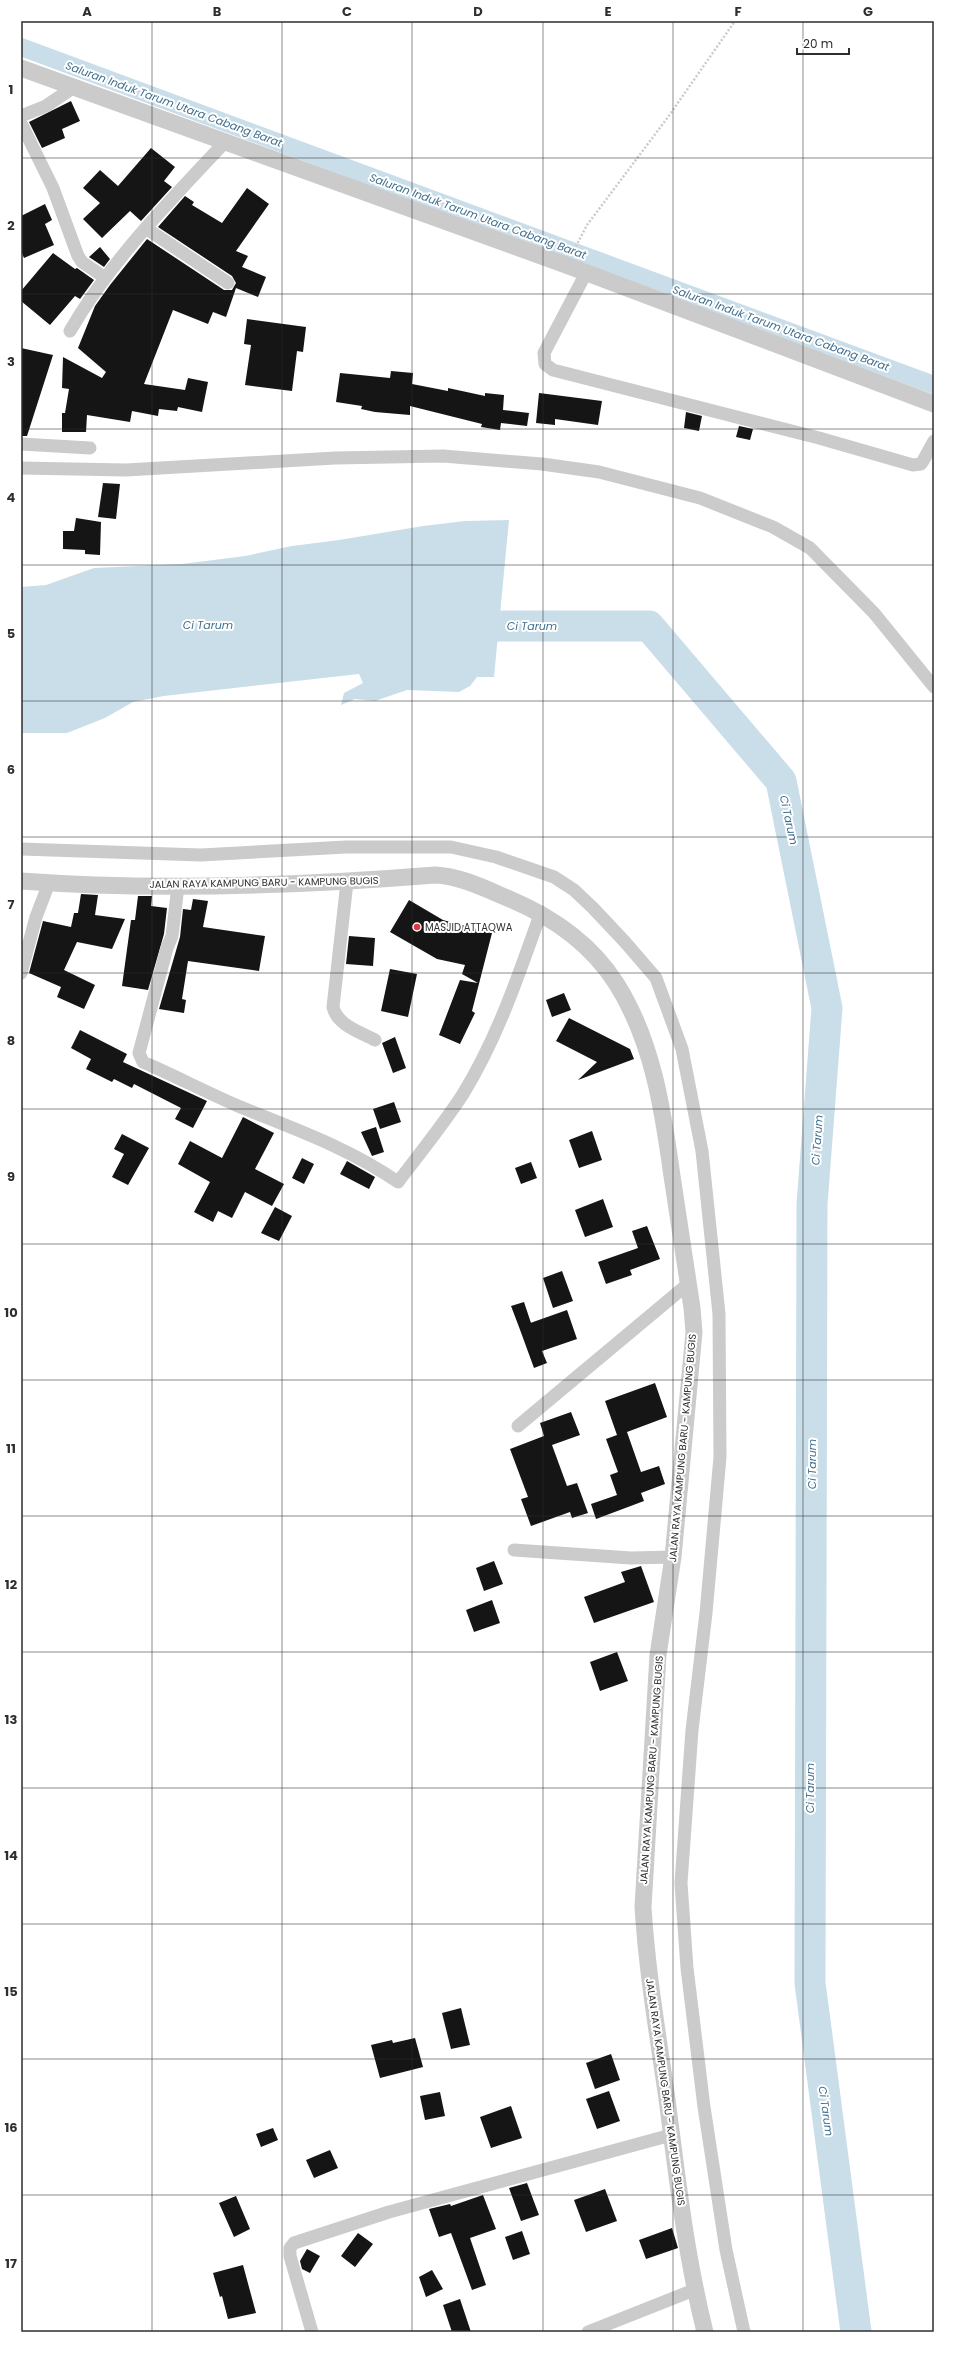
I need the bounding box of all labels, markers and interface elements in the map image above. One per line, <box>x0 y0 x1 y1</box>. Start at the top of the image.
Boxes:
text: A <box>82 2 92 21</box>
text: B <box>213 2 222 21</box>
text: C <box>342 2 352 21</box>
text: D <box>473 2 483 21</box>
text: E <box>604 2 612 21</box>
text: F <box>734 2 742 21</box>
text: G <box>863 2 873 21</box>
scale bar <box>797 30 849 56</box>
text: 20 m <box>803 35 833 52</box>
water label: Saluran Induk Tarum Utara Cabang Barat <box>63 57 286 151</box>
text: 1 <box>9 80 13 99</box>
water label: Saluran Induk Tarum Utara Cabang Barat <box>367 169 590 263</box>
text: 2 <box>7 216 15 235</box>
water label: Saluran Induk Tarum Utara Cabang Barat <box>670 281 893 375</box>
text: 3 <box>7 352 15 371</box>
text: 4 <box>7 488 16 507</box>
water label: Ci Tarum <box>183 617 233 633</box>
water label: Ci Tarum <box>507 618 557 634</box>
text: 5 <box>7 624 15 643</box>
text: 6 <box>7 760 15 779</box>
water label: Ci Tarum <box>776 794 802 846</box>
street label: JALAN RAYA KAMPUNG BARU - KAMPUNG BUGIS <box>149 873 379 892</box>
text: 7 <box>8 895 15 914</box>
place label: MASJID ATTAQWA <box>425 920 513 935</box>
marker: MASJID ATTAQWA <box>412 922 422 932</box>
text: 8 <box>7 1031 15 1050</box>
water label: Ci Tarum <box>807 1114 827 1166</box>
text: 9 <box>7 1167 15 1186</box>
text: 10 <box>4 1303 18 1322</box>
street label: JALAN RAYA KAMPUNG BARU - KAMPUNG BUGIS <box>665 1333 700 1563</box>
text: 11 <box>6 1439 16 1458</box>
water label: Ci Tarum <box>804 1439 820 1489</box>
text: 12 <box>5 1575 18 1594</box>
street label: JALAN RAYA KAMPUNG BARU - KAMPUNG BUGIS <box>636 1655 667 1885</box>
text: 13 <box>5 1710 18 1729</box>
water label: Ci Tarum <box>802 1763 818 1813</box>
text: 14 <box>4 1846 18 1865</box>
street label: JALAN RAYA KAMPUNG BARU - KAMPUNG BUGIS <box>642 1978 689 2207</box>
text: 15 <box>4 1982 18 2001</box>
water label: Ci Tarum <box>815 2085 837 2137</box>
text: 16 <box>4 2118 18 2137</box>
text: 17 <box>5 2254 17 2273</box>

